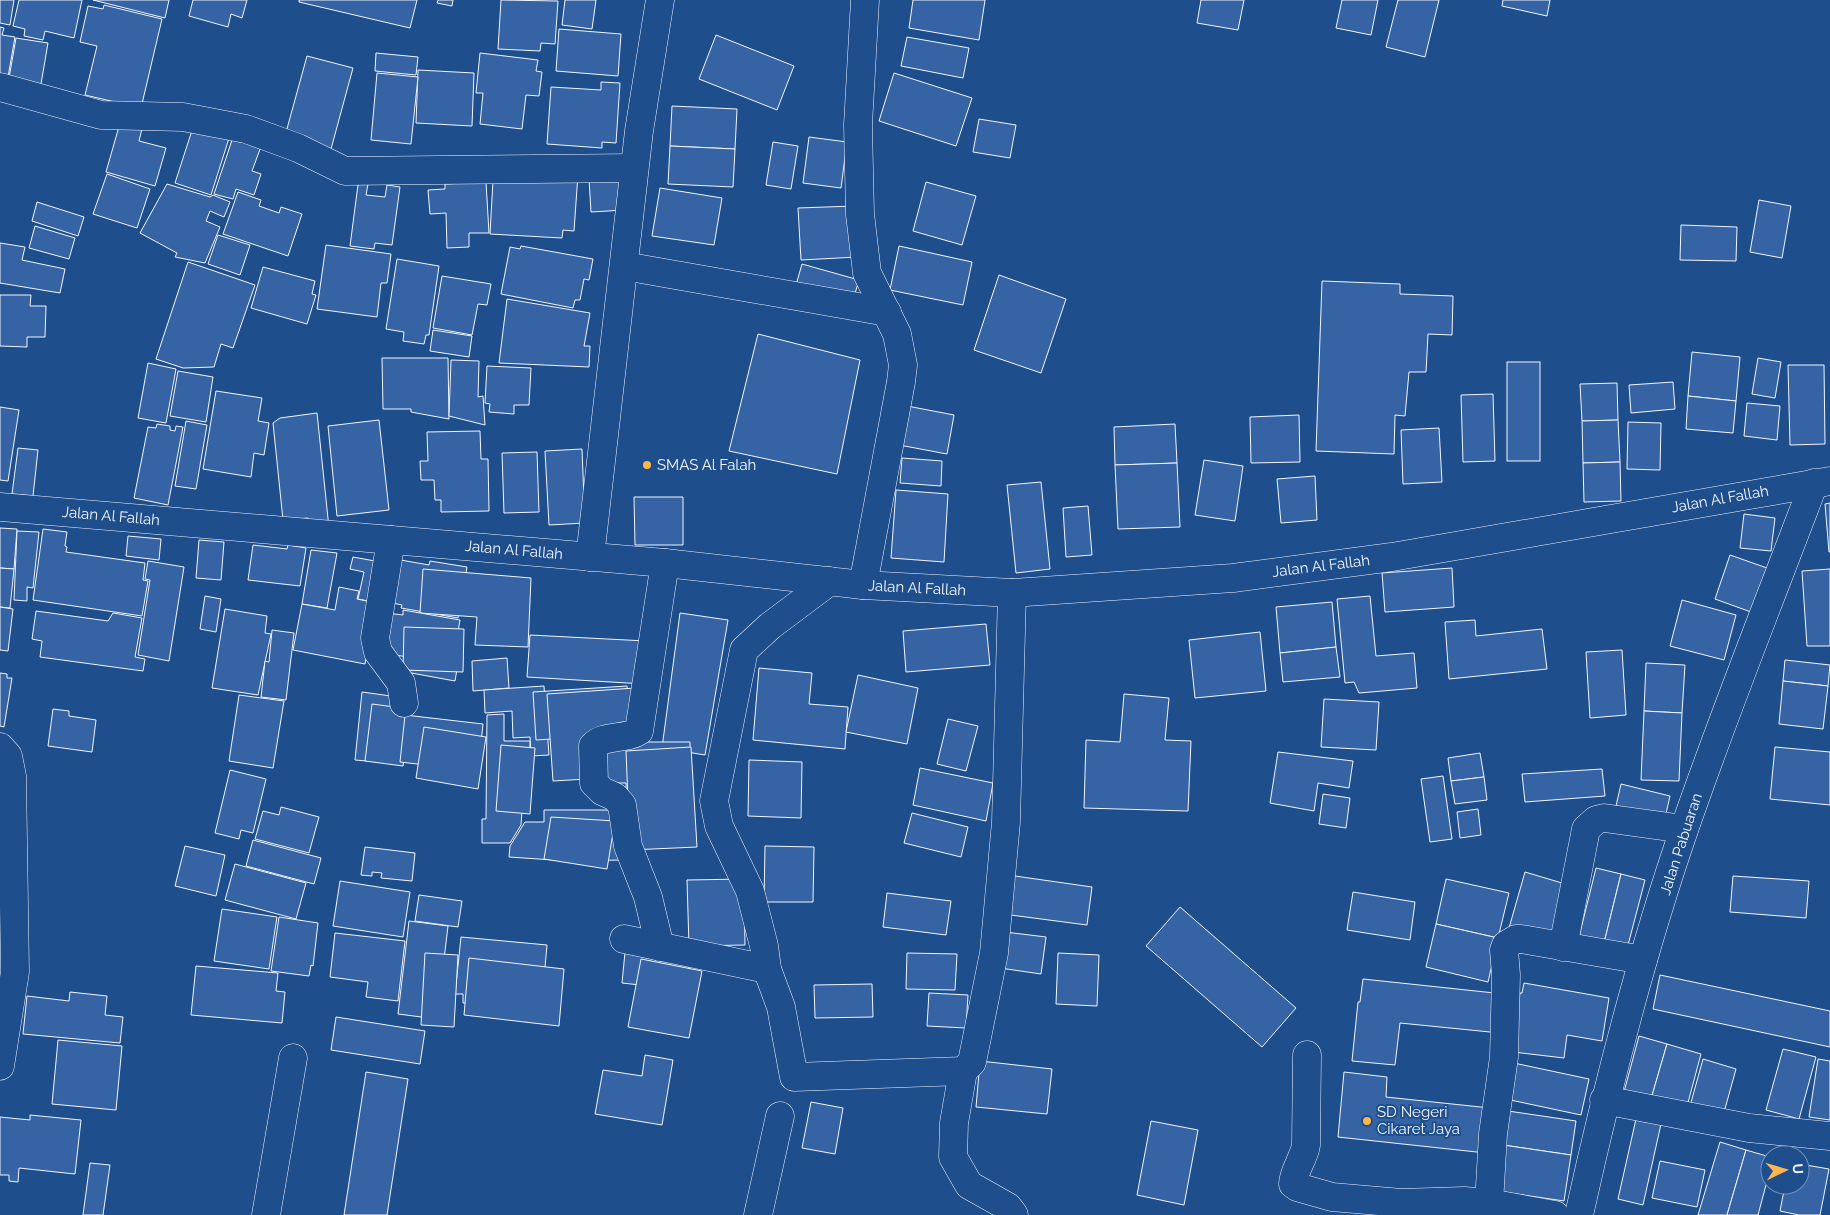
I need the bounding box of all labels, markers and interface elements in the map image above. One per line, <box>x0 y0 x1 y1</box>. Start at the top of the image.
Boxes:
place label: SMAS Al Falah <box>657 456 756 474</box>
marker: SMAS Al Falah <box>641 459 653 471</box>
street label: Jalan Al Fallah <box>1670 482 1770 516</box>
street label: Jalan Al Fallah <box>61 503 161 529</box>
street label: Jalan Al Fallah <box>464 537 564 563</box>
street label: Jalan Al Fallah <box>1271 551 1371 581</box>
street label: Jalan Al Fallah <box>867 576 967 600</box>
street label: Jalan Pabuaran <box>1656 791 1706 897</box>
place label: SD Negeri Cikaret Jaya <box>1377 1103 1460 1138</box>
marker: SD Negeri Cikaret Jaya <box>1361 1115 1373 1127</box>
north arrow <box>1760 1145 1810 1195</box>
text: U <box>1790 1163 1806 1175</box>

